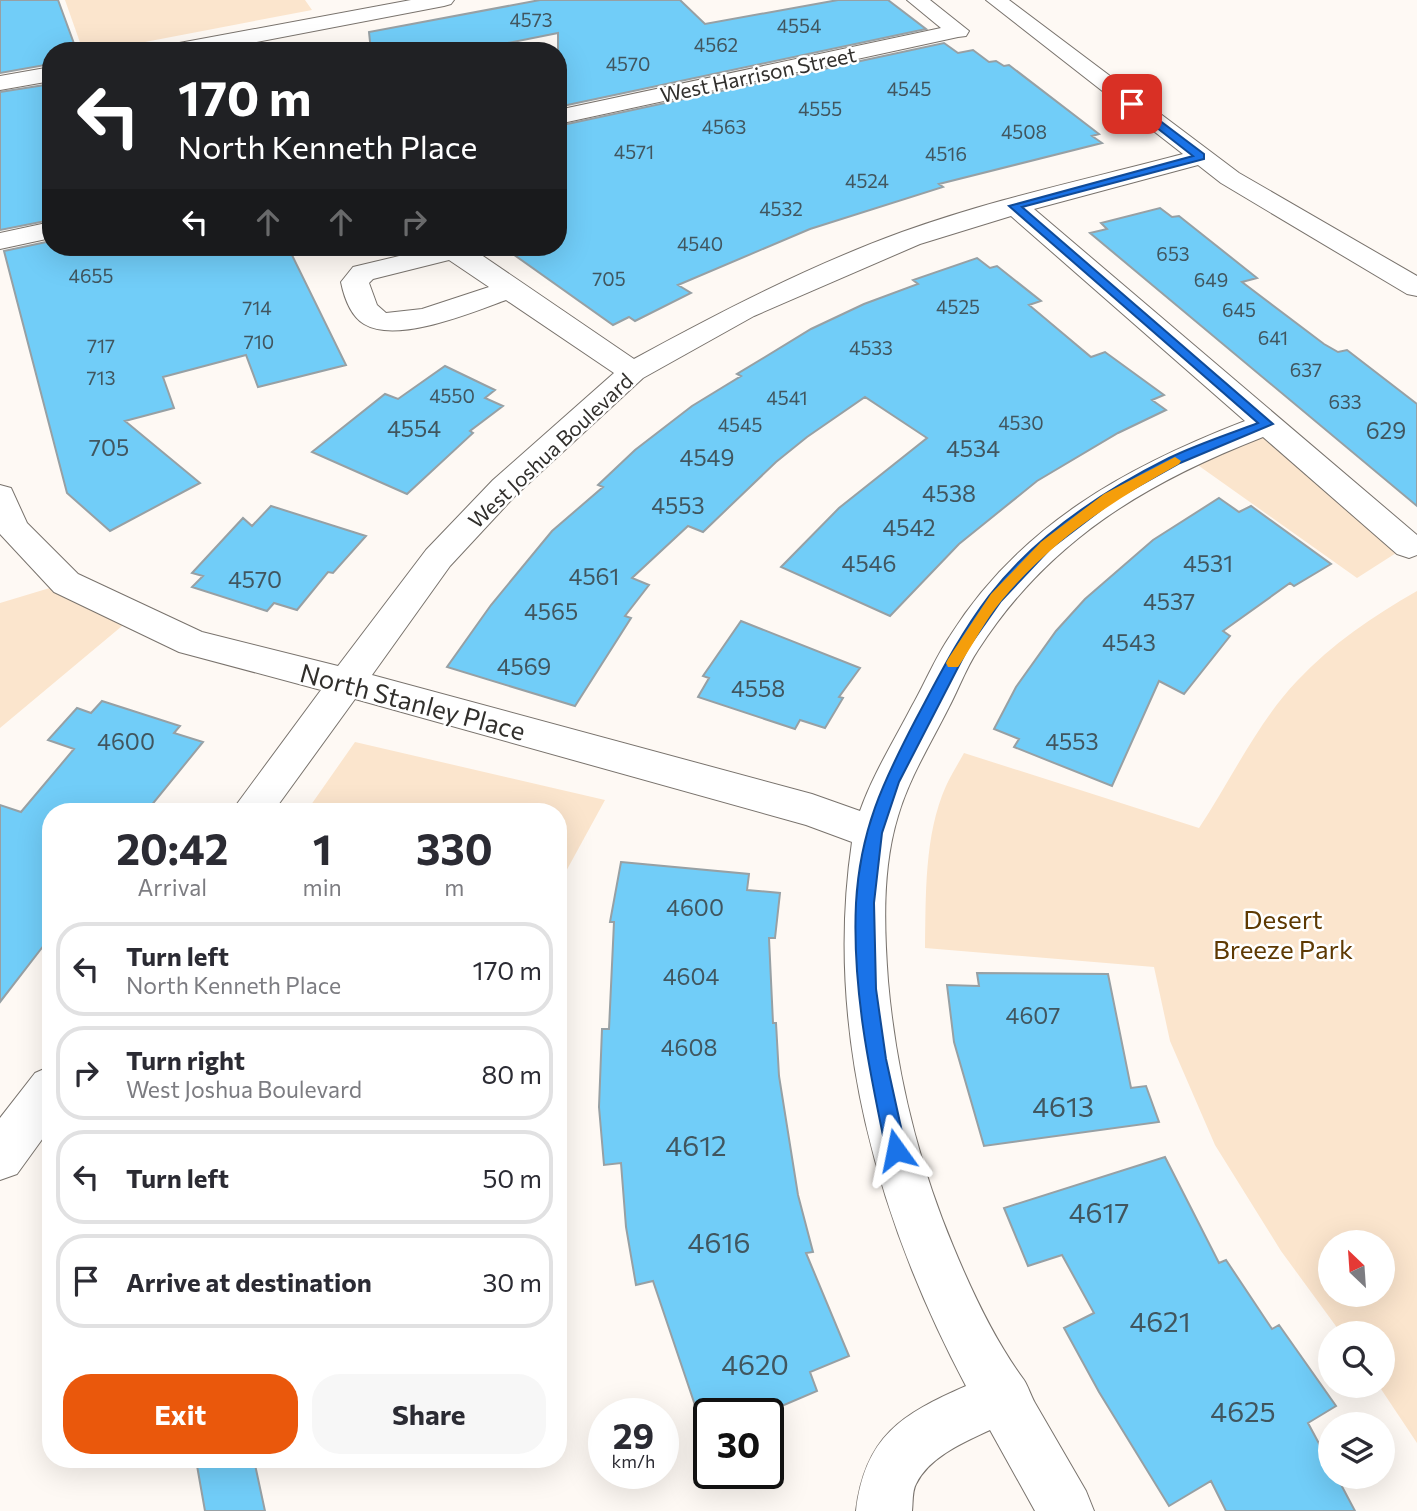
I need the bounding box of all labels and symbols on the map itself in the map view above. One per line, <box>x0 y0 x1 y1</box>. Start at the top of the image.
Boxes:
house number: 4573 <box>509 8 553 31</box>
house number: 4554 <box>777 14 821 37</box>
house number: 4562 <box>694 33 738 56</box>
street label: West Harrison Street <box>658 41 858 107</box>
house number: 4570 <box>606 52 650 75</box>
pin <box>1102 74 1162 134</box>
house number: 4545 <box>887 77 931 100</box>
house number: 4555 <box>798 97 842 120</box>
house number: 4563 <box>702 115 746 138</box>
house number: 4508 <box>1001 120 1047 143</box>
house number: 4571 <box>614 140 654 163</box>
house number: 4516 <box>925 142 967 165</box>
house number: 4524 <box>845 169 889 192</box>
house number: 4532 <box>759 197 803 220</box>
house number: 4540 <box>677 232 723 255</box>
house number: 653 <box>1156 242 1190 265</box>
house number: 4655 <box>69 264 113 287</box>
house number: 705 <box>592 267 626 290</box>
house number: 649 <box>1194 268 1228 291</box>
house number: 4525 <box>936 295 980 318</box>
house number: 714 <box>242 296 272 319</box>
house number: 645 <box>1222 298 1256 321</box>
house number: 641 <box>1258 326 1288 349</box>
house number: 710 <box>244 330 274 353</box>
house number: 717 <box>87 334 115 357</box>
house number: 4533 <box>849 336 893 359</box>
house number: 637 <box>1290 358 1322 381</box>
house number: 713 <box>87 366 116 389</box>
street label: West Joshua Boulevard <box>463 367 637 533</box>
house number: 4550 <box>429 384 475 407</box>
house number: 4541 <box>766 386 808 409</box>
house number: 633 <box>1328 390 1362 413</box>
house number: 4530 <box>998 411 1044 434</box>
house number: 4545 <box>718 413 762 436</box>
house number: 4554 <box>387 414 441 442</box>
house number: 629 <box>1366 416 1406 444</box>
house number: 705 <box>89 433 129 461</box>
house number: 4534 <box>946 434 1000 462</box>
house number: 4549 <box>680 443 734 471</box>
house number: 4538 <box>922 479 976 507</box>
house number: 4553 <box>651 491 705 519</box>
house number: 4542 <box>882 513 936 541</box>
house number: 4546 <box>842 549 896 577</box>
house number: 4531 <box>1183 549 1233 577</box>
house number: 4561 <box>569 562 619 590</box>
house number: 4570 <box>228 565 282 593</box>
house number: 4537 <box>1143 587 1195 615</box>
house number: 4565 <box>524 597 578 625</box>
house number: 4543 <box>1102 628 1156 656</box>
house number: 4569 <box>497 652 551 680</box>
street label: North Stanley Place <box>297 656 529 746</box>
house number: 4558 <box>731 674 785 702</box>
house number: 4600 <box>97 727 155 755</box>
house number: 4553 <box>1045 727 1099 755</box>
house number: 4600 <box>666 893 724 921</box>
park label: Desert Breeze Park <box>1213 903 1353 964</box>
house number: 4604 <box>663 962 719 990</box>
house number: 4607 <box>1006 1001 1060 1029</box>
house number: 4608 <box>661 1033 717 1061</box>
house number: 4613 <box>1032 1089 1094 1123</box>
position arrow <box>859 1113 933 1187</box>
house number: 4612 <box>665 1128 727 1162</box>
house number: 4617 <box>1069 1195 1129 1229</box>
house number: 4616 <box>688 1225 750 1259</box>
north arrow <box>1318 1230 1395 1307</box>
house number: 4621 <box>1129 1304 1191 1338</box>
house number: 4620 <box>721 1347 789 1381</box>
house number: 4625 <box>1210 1394 1276 1428</box>
speed limit sign: 30 <box>693 1398 784 1489</box>

